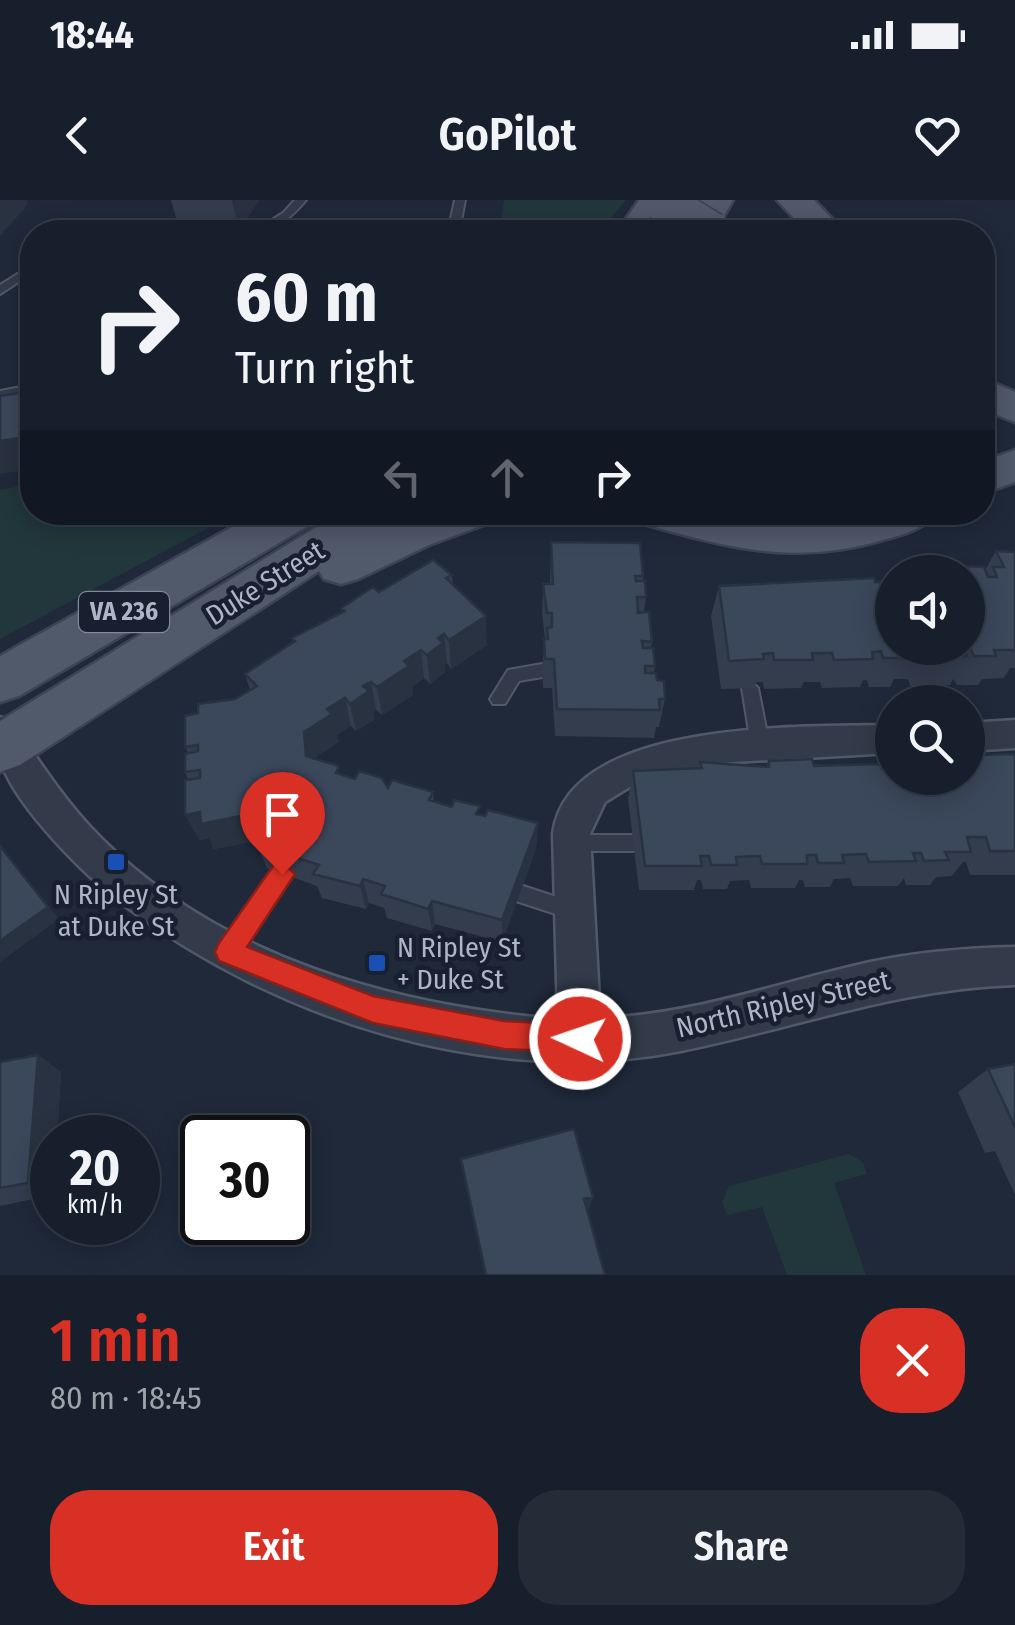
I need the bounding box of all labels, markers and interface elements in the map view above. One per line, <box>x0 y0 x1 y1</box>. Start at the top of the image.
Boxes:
text: 18:44 <box>50 12 134 58</box>
icon: back <box>50 108 105 163</box>
text: GoPilot <box>439 108 576 162</box>
icon: heart <box>910 108 965 163</box>
text: 60 m <box>235 256 378 340</box>
icon: right <box>70 260 200 390</box>
text: Turn right <box>235 341 414 395</box>
icon: left <box>375 450 430 505</box>
icon: ahead <box>480 450 535 505</box>
icon: right <box>585 450 640 505</box>
street label: Duke Street <box>200 533 331 632</box>
map controls <box>875 555 985 795</box>
button: sound <box>875 555 985 665</box>
road number: VA 236 <box>79 592 169 632</box>
button: search <box>875 685 985 795</box>
pin <box>240 772 325 875</box>
icon: arrive <box>255 787 310 842</box>
marker: N Ripley St at Duke St <box>105 851 127 873</box>
place label: N Ripley St at Duke St <box>54 878 179 943</box>
place label: N Ripley St + Duke St <box>397 931 522 996</box>
marker: N Ripley St + Duke St <box>366 952 388 974</box>
street label: North Ripley Street <box>673 963 894 1045</box>
position arrow <box>528 987 632 1091</box>
speed limit sign: 30 <box>180 1115 310 1245</box>
text: 20 <box>70 1138 120 1198</box>
text: km/h <box>67 1190 123 1220</box>
text: 1 min <box>50 1305 181 1377</box>
button: close <box>860 1308 965 1413</box>
text: 80 m · 18:45 <box>50 1379 202 1417</box>
button: Exit <box>50 1490 498 1605</box>
button: Share <box>518 1490 965 1605</box>

